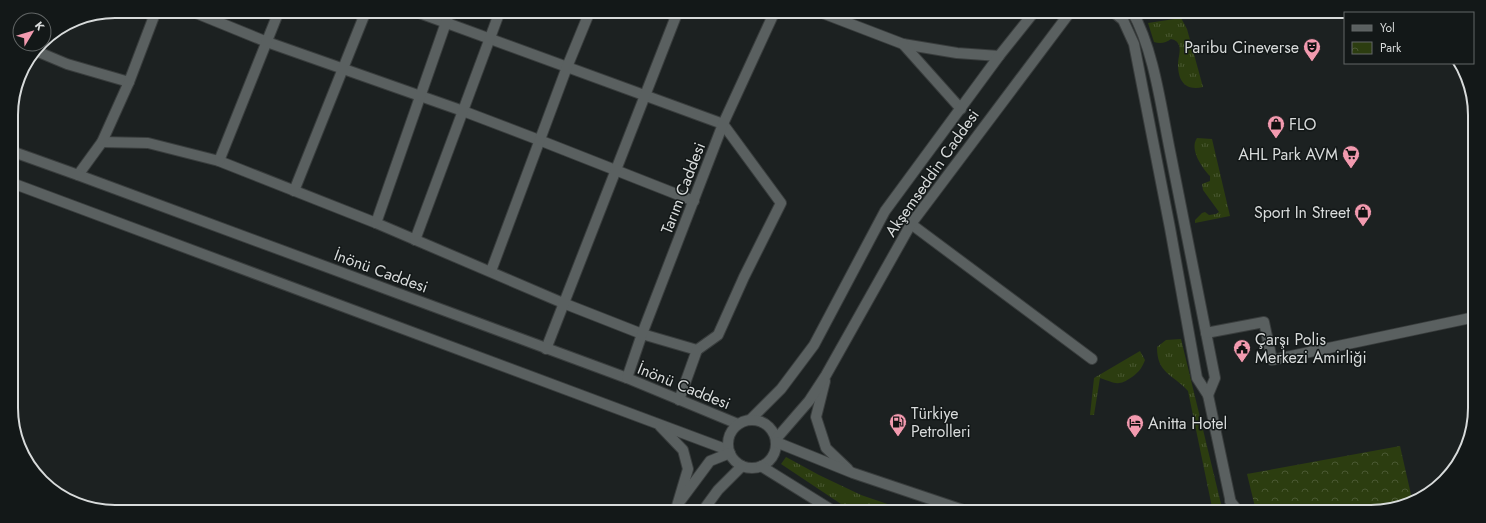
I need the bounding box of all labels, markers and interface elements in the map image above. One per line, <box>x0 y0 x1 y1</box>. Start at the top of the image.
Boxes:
north arrow <box>12 12 52 52</box>
legend <box>1344 12 1474 64</box>
text: K <box>31 18 49 34</box>
text: Yol <box>1380 19 1395 37</box>
place label: Paribu Cineverse <box>1184 36 1299 59</box>
theatre icon: Paribu Cineverse <box>1302 37 1322 62</box>
text: Park <box>1380 39 1402 57</box>
street label: Akşemseddin Caddesi <box>879 105 985 241</box>
place label: FLO <box>1289 113 1316 136</box>
shop icon: FLO <box>1266 114 1286 139</box>
street label: Tarım Caddesi <box>655 139 711 237</box>
place label: AHL Park AVM <box>1238 143 1338 166</box>
supermarket icon: AHL Park AVM <box>1341 144 1361 169</box>
place label: Sport In Street <box>1254 201 1350 224</box>
shop icon: Sport In Street <box>1353 202 1373 227</box>
street label: İnönü Caddesi <box>331 243 431 299</box>
place label: Çarşı Polis Merkezi Amirliği <box>1255 328 1367 369</box>
public building icon: Çarşı Polis Merkezi Amirliği <box>1232 338 1252 363</box>
street label: İnönü Caddesi <box>634 357 734 415</box>
place label: Türkiye Petrolleri <box>911 402 971 443</box>
fuel station icon: Türkiye Petrolleri <box>888 412 908 437</box>
place label: Anitta Hotel <box>1148 412 1227 435</box>
hotel icon: Anitta Hotel <box>1125 413 1145 438</box>

